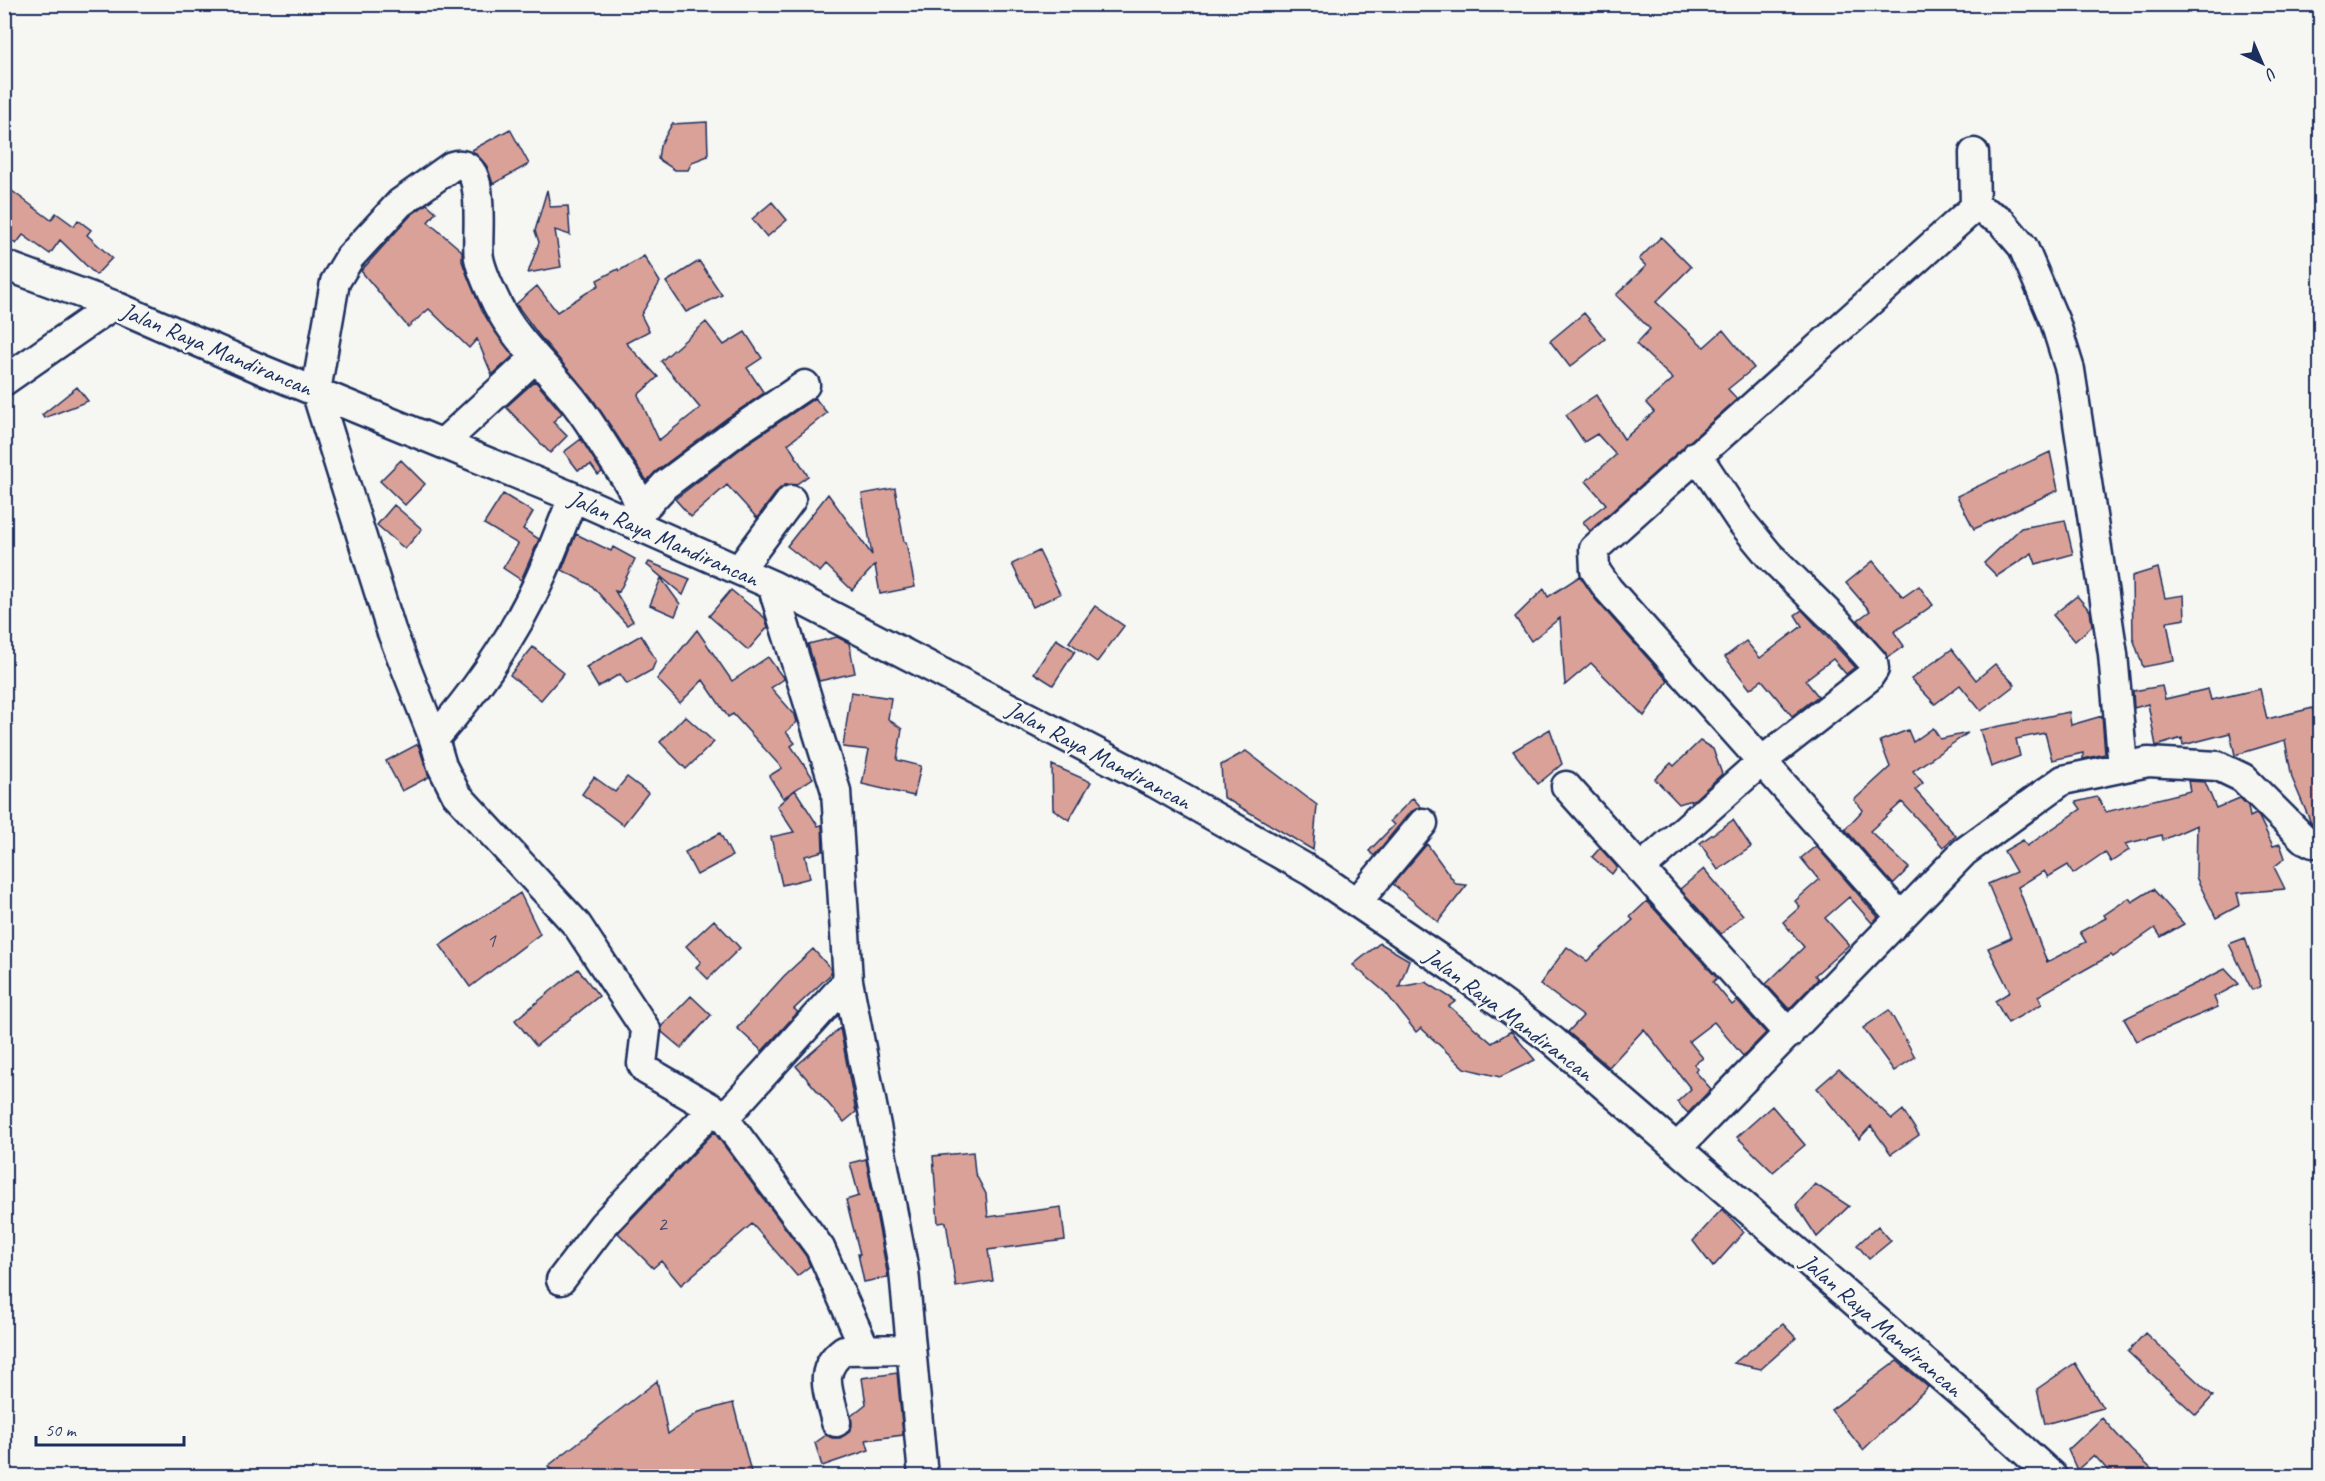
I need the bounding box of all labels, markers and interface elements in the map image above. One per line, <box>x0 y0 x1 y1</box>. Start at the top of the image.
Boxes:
north arrow <box>2232 33 2292 93</box>
text: U <box>2260 63 2281 85</box>
street label: Jalan Raya Mandirancan <box>116 295 318 403</box>
street label: Jalan Raya Mandirancan <box>564 482 765 594</box>
street label: Jalan Raya Mandirancan <box>1001 693 1197 817</box>
house number: 1 <box>486 927 497 953</box>
street label: Jalan Raya Mandirancan <box>1417 940 1601 1088</box>
house number: 2 <box>657 1211 668 1237</box>
street label: Jalan Raya Mandirancan <box>1794 1246 1970 1404</box>
scale bar <box>36 1409 184 1447</box>
text: 50 m <box>45 1419 78 1441</box>

